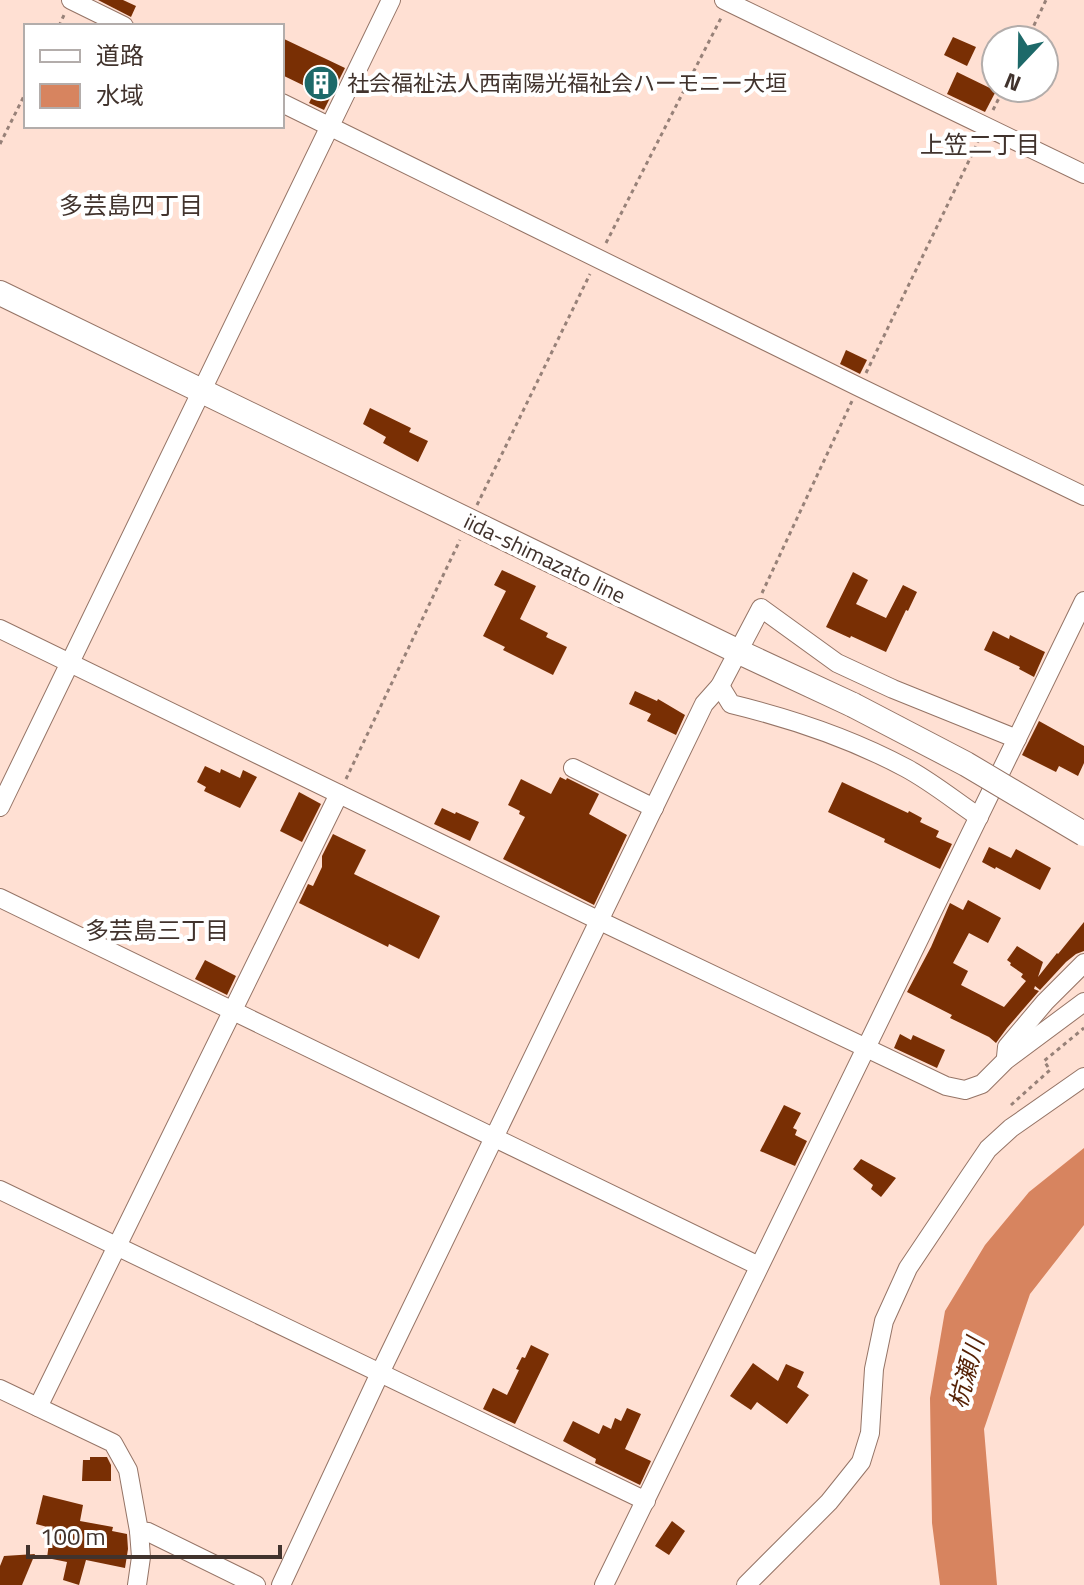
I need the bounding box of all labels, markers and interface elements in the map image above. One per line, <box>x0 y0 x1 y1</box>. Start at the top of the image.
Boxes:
legend <box>24 24 284 128</box>
north arrow <box>980 24 1060 104</box>
text: 道路 <box>96 37 144 73</box>
building icon: 社会福祉法人西南陽光福祉会ハーモニー大垣 <box>302 64 340 102</box>
text: N <box>999 64 1026 101</box>
place label: 社会福祉法人西南陽光福祉会ハーモニー大垣 <box>347 66 787 100</box>
text: 水域 <box>96 77 144 113</box>
district label: 上笠二丁目 <box>920 126 1040 162</box>
district label: 多芸島四丁目 <box>59 187 203 223</box>
street label: iida-shimazato line <box>458 504 632 612</box>
district label: 多芸島三丁目 <box>85 912 229 948</box>
water label: 杭瀬川 <box>939 1330 994 1412</box>
scale bar <box>28 1509 280 1559</box>
text: 100 m <box>40 1518 106 1554</box>

